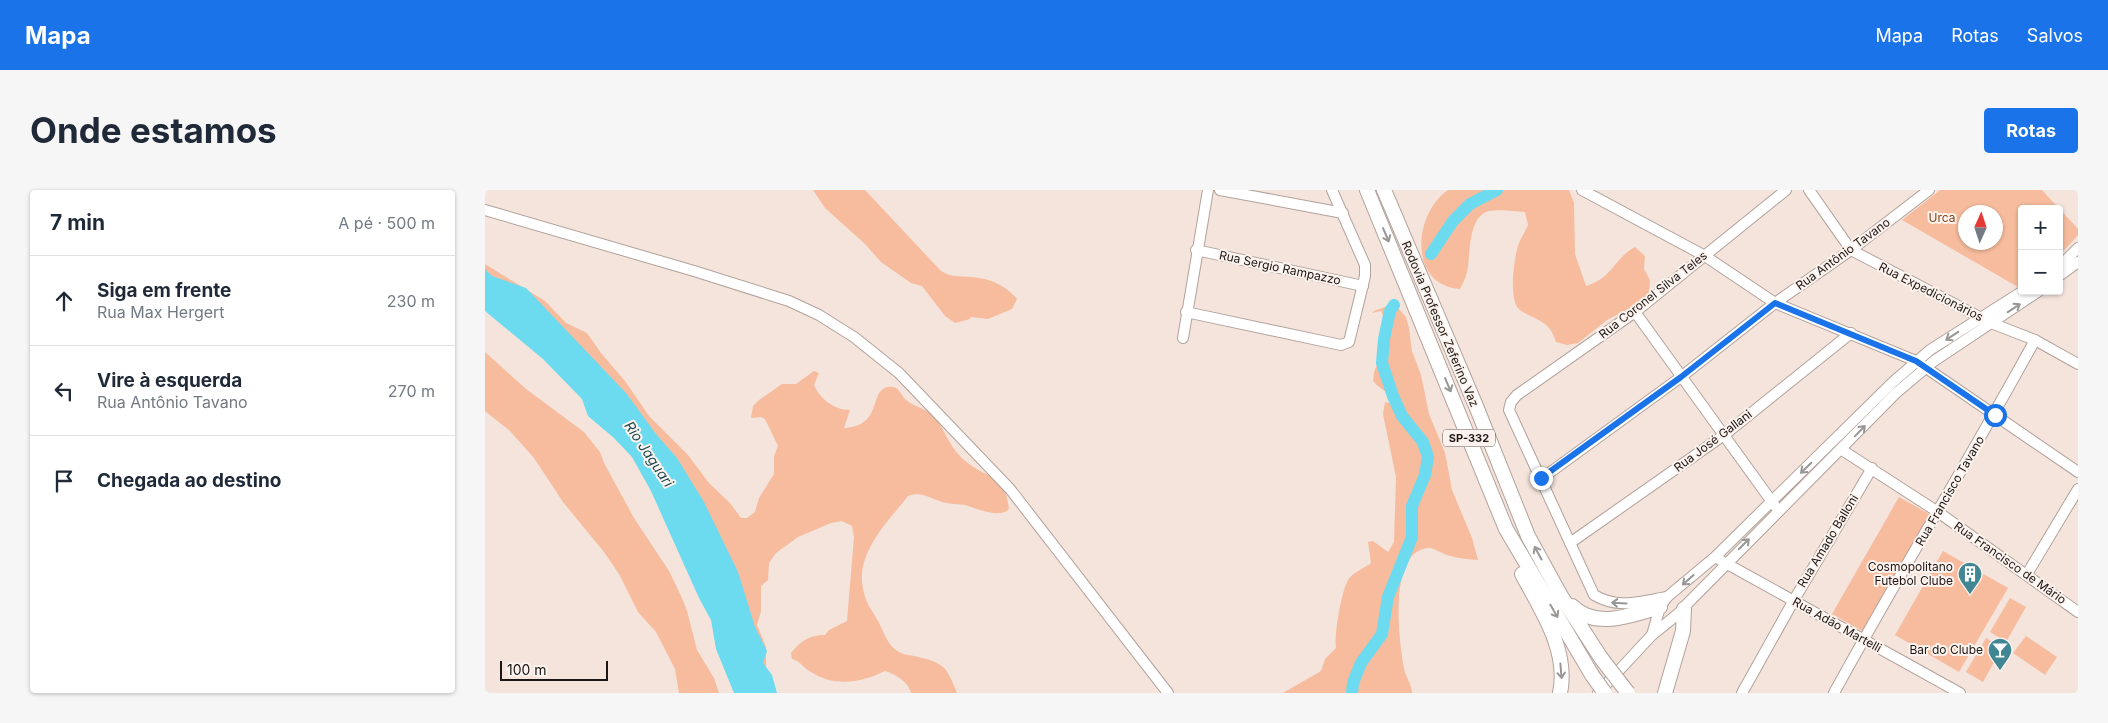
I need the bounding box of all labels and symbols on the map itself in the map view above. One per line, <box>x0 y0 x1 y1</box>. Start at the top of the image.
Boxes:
north arrow <box>1958 205 2003 250</box>
park label: Urca <box>1929 210 1955 225</box>
street label: Rua Antônio Tavano <box>1793 214 1893 293</box>
one-way arrow <box>1381 227 1391 242</box>
street label: Rodovia Professor Zeferino Vaz <box>1399 239 1482 409</box>
street label: Rua Sergio Rampazzo <box>1218 247 1342 288</box>
street label: Rua Coronel Silva Teles <box>1596 248 1710 342</box>
street label: Rua Expedicionários <box>1876 259 1986 324</box>
one-way arrow <box>2006 303 2020 313</box>
one-way arrow <box>1945 331 1959 341</box>
one-way arrow <box>1444 377 1453 392</box>
route start <box>1984 404 2007 427</box>
street label: Rua José Gallani <box>1671 406 1755 475</box>
water label: Rio Jaguari <box>621 418 678 490</box>
one-way arrow <box>1854 425 1866 437</box>
road number: SP-332 <box>1443 430 1495 446</box>
street label: Rua Francisco Tavano <box>1912 433 1987 548</box>
one-way arrow <box>1800 462 1812 475</box>
route end <box>1530 467 1553 490</box>
street label: Rua Amado Balloni <box>1794 491 1861 590</box>
street label: Rua Francisco de Mário <box>1951 518 2069 607</box>
one-way arrow <box>1738 538 1750 551</box>
one-way arrow <box>1532 547 1542 561</box>
place label: Cosmopolitano Futebol Clube <box>1868 559 1953 588</box>
building icon: Cosmopolitano Futebol Clube <box>1957 561 1983 595</box>
one-way arrow <box>1682 575 1695 586</box>
street label: Rua Adão Martelli <box>1790 594 1885 655</box>
one-way arrow <box>1611 599 1627 608</box>
one-way arrow <box>1549 603 1559 618</box>
bar icon: Bar do Clube <box>1987 637 2013 671</box>
place label: Bar do Clube <box>1909 642 1983 657</box>
scale bar <box>500 658 607 681</box>
one-way arrow <box>1556 663 1565 679</box>

